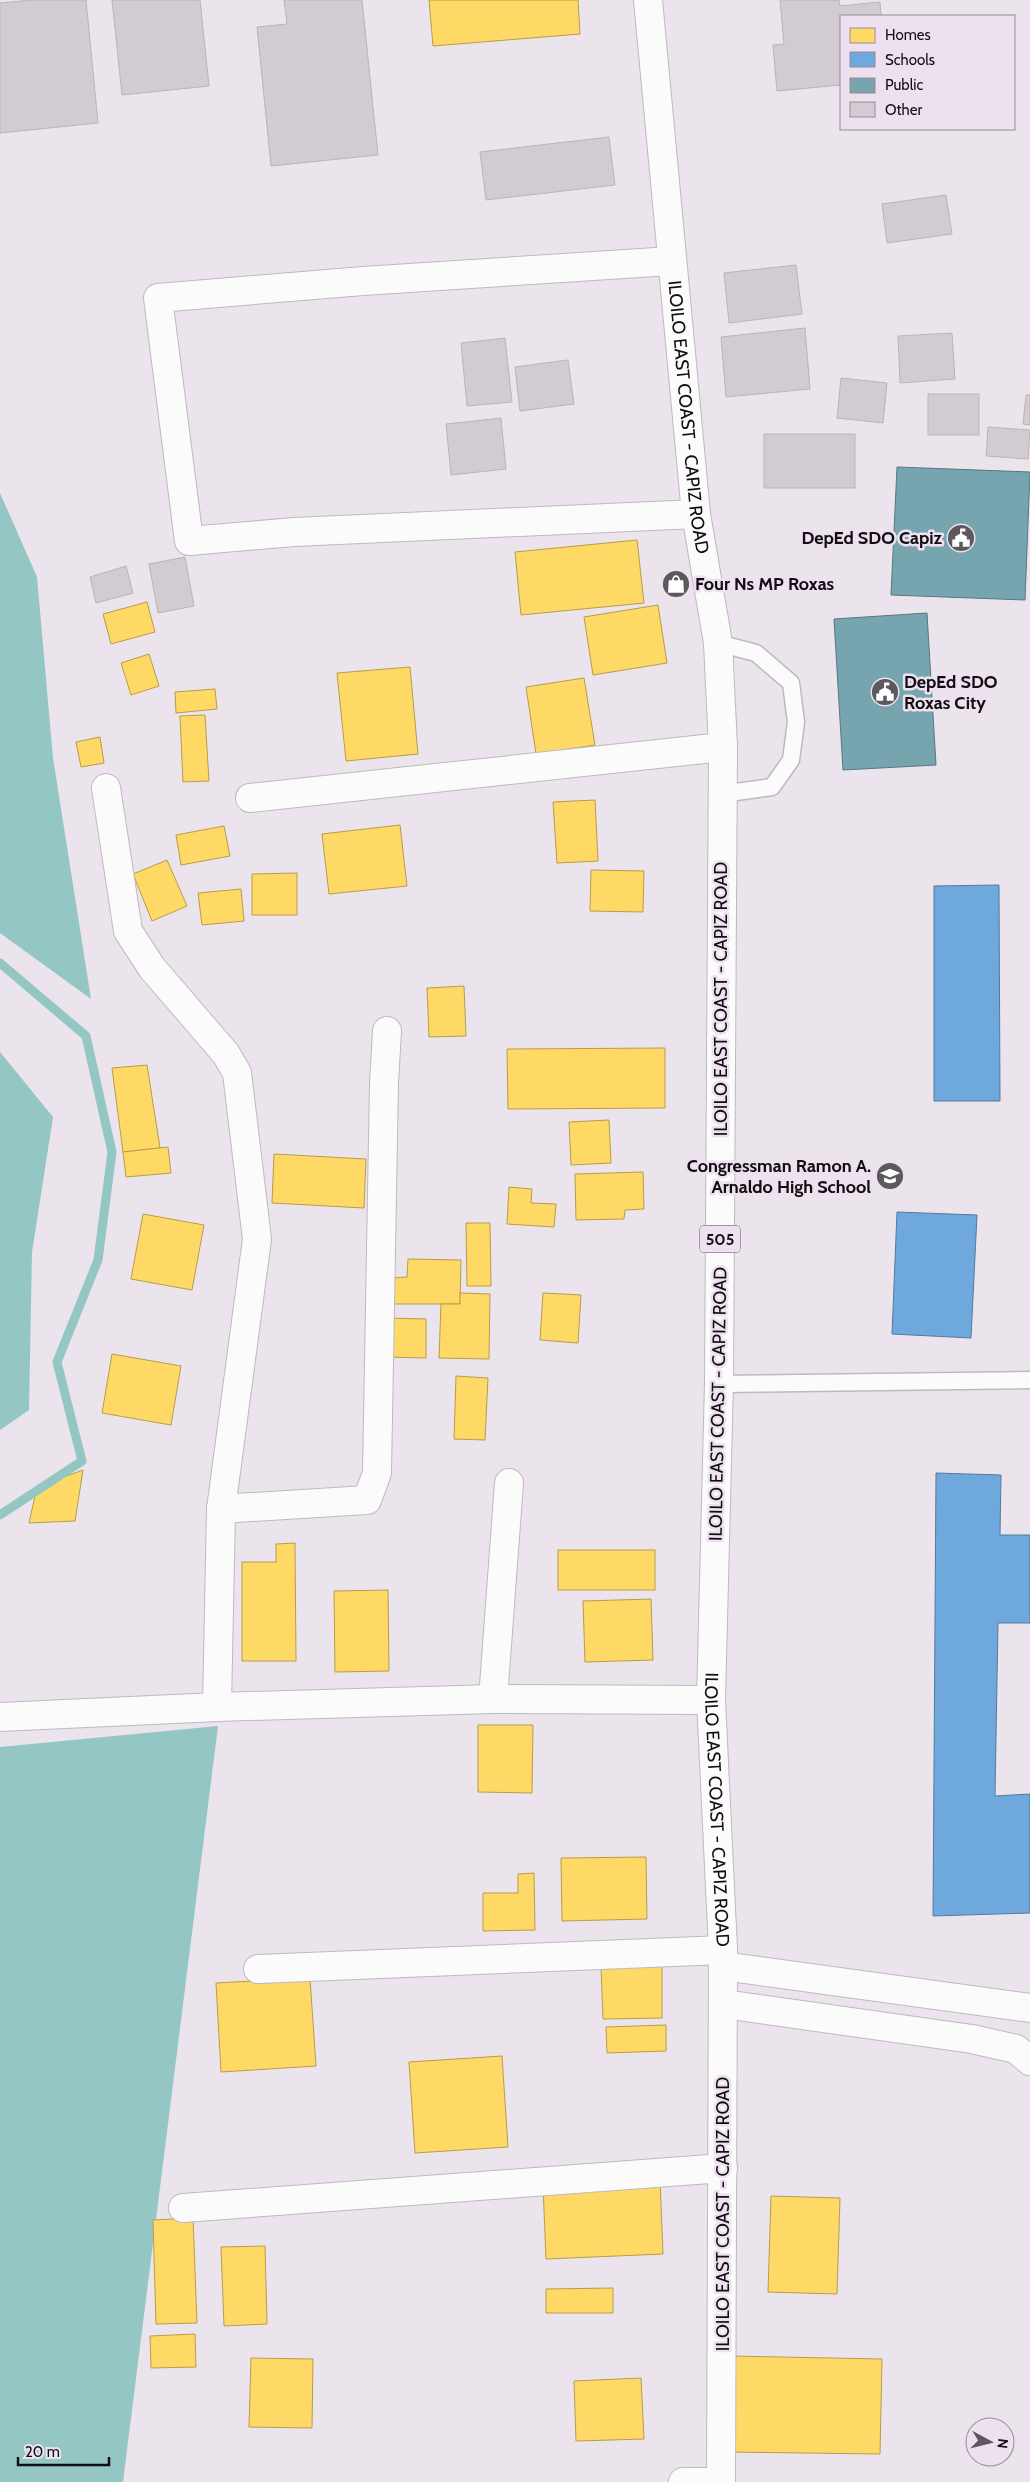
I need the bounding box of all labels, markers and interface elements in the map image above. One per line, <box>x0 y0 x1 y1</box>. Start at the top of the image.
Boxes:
legend <box>840 15 1015 130</box>
text: Homes <box>885 26 931 44</box>
text: Schools <box>885 51 935 69</box>
text: Public <box>885 76 923 94</box>
text: Other <box>885 101 922 119</box>
street label: ILOILO EAST COAST - CAPIZ ROAD <box>663 279 714 555</box>
public building icon: DepEd SDO Capiz <box>946 523 976 553</box>
place label: DepEd SDO Capiz <box>801 527 942 549</box>
shop icon: Four Ns MP Roxas <box>661 569 691 599</box>
place label: Four Ns MP Roxas <box>695 573 835 595</box>
place label: DepEd SDO Roxas City <box>904 671 998 714</box>
public building icon: DepEd SDO Roxas City <box>870 677 900 707</box>
street label: ILOILO EAST COAST - CAPIZ ROAD <box>710 862 732 1136</box>
place label: Congressman Ramon A. Arnaldo High School <box>687 1155 871 1198</box>
school or university icon: Congressman Ramon A. Arnaldo High School <box>875 1161 905 1191</box>
road number: 505 <box>700 1226 740 1252</box>
street label: ILOILO EAST COAST - CAPIZ ROAD <box>705 1267 731 1541</box>
street label: ILOILO EAST COAST - CAPIZ ROAD <box>700 1672 734 1947</box>
street label: ILOILO EAST COAST - CAPIZ ROAD <box>712 2077 734 2351</box>
north arrow <box>965 2417 1015 2467</box>
scale bar <box>18 2434 109 2466</box>
text: N <box>993 2438 1012 2450</box>
text: 20 m <box>25 2443 60 2461</box>

